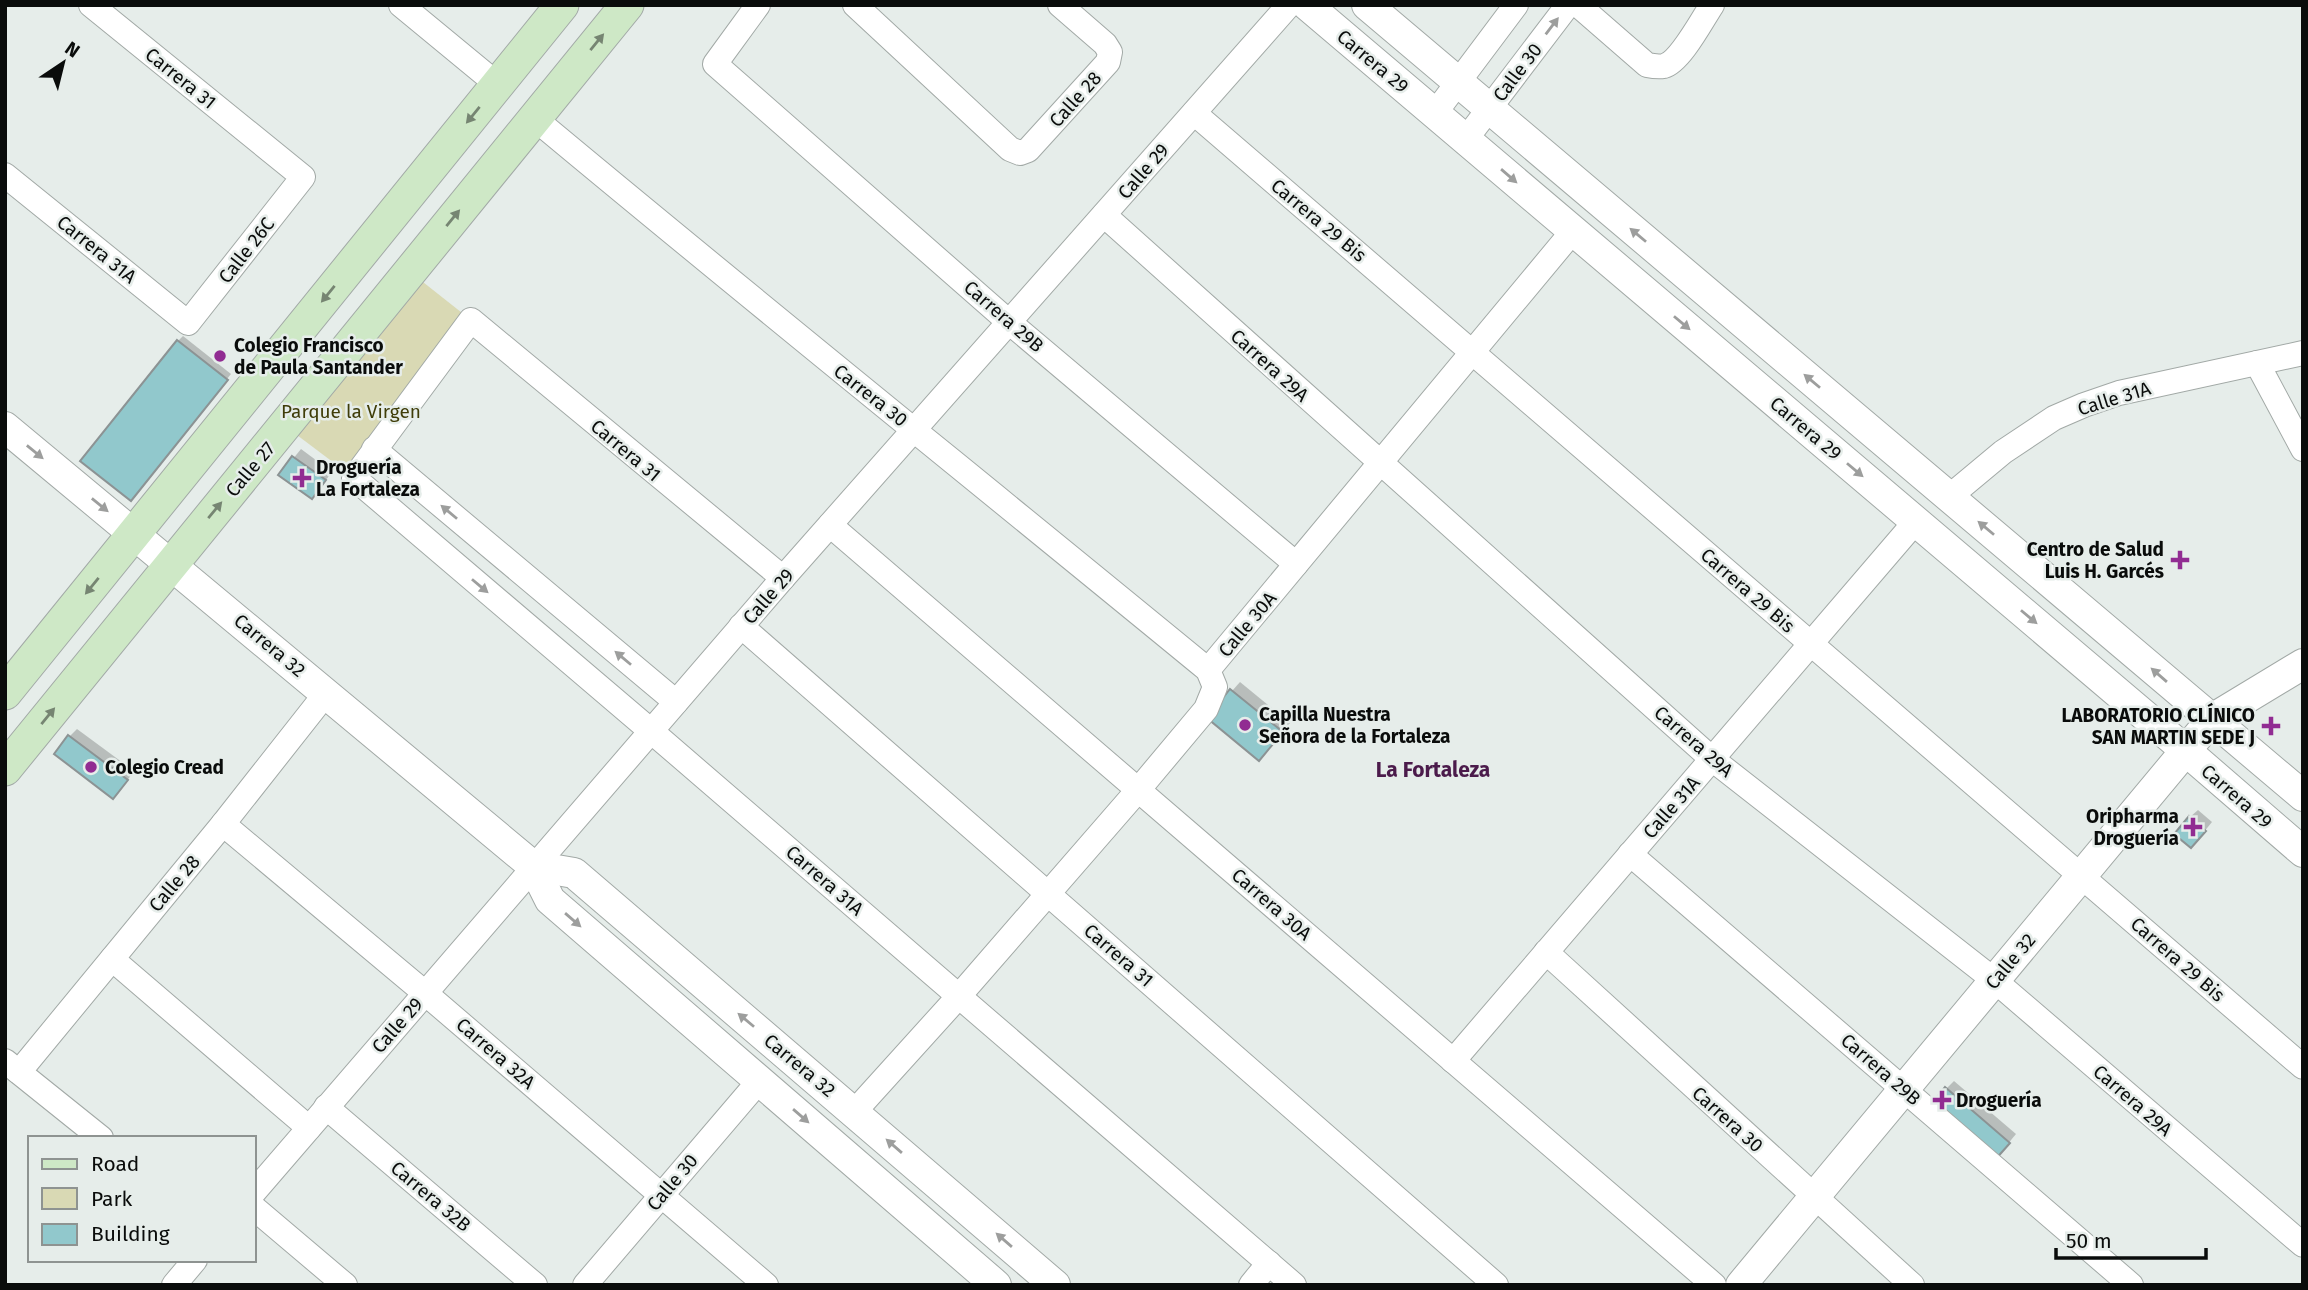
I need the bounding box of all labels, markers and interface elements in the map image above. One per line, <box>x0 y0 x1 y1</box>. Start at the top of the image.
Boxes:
one-way arrow <box>1544 18 1559 36</box>
street label: Carrera 29 <box>1332 25 1413 98</box>
north arrow <box>28 28 98 98</box>
one-way arrow <box>589 33 604 51</box>
text: N <box>61 36 84 63</box>
street label: Calle 30 <box>1488 39 1547 106</box>
street label: Carrera 31 <box>141 43 221 114</box>
street label: Calle 28 <box>1044 67 1106 132</box>
one-way arrow <box>465 106 480 124</box>
street label: Calle 29 <box>1113 139 1174 204</box>
one-way arrow <box>1500 168 1517 183</box>
street label: Carrera 29 Bis <box>1266 174 1371 267</box>
one-way arrow <box>445 209 460 227</box>
street label: Carrera 31A <box>52 210 141 288</box>
street label: Calle 26C <box>214 213 279 288</box>
one-way arrow <box>1630 227 1648 242</box>
street label: Carrera 29B <box>959 276 1048 357</box>
one-way arrow <box>321 284 336 302</box>
one-way arrow <box>1673 315 1691 331</box>
street label: Carrera 29A <box>1226 324 1314 406</box>
place label: Colegio Francisco de Paula Santander <box>234 334 403 379</box>
marker: Colegio Francisco de Paula Santander <box>212 348 228 364</box>
street label: Carrera 30 <box>829 359 912 431</box>
one-way arrow <box>1803 373 1821 389</box>
street label: Calle 31A <box>2075 376 2154 420</box>
street label: Carrera 29 <box>1765 392 1846 465</box>
park label: Parque la Virgen <box>281 400 421 423</box>
street label: Carrera 31 <box>586 414 665 486</box>
street label: Calle 27 <box>221 437 280 501</box>
one-way arrow <box>26 444 44 459</box>
place label: Droguería La Fortaleza <box>316 456 420 501</box>
one-way arrow <box>1847 462 1864 477</box>
marker: Droguería La Fortaleza <box>294 470 310 486</box>
one-way arrow <box>91 497 109 512</box>
one-way arrow <box>207 502 222 519</box>
one-way arrow <box>441 505 458 520</box>
one-way arrow <box>1977 521 1994 536</box>
place label: Centro de Salud Luis H. Garcés <box>2027 538 2164 583</box>
street label: Carrera 29 Bis <box>1696 543 1800 638</box>
marker: Centro de Salud Luis H. Garcés <box>2170 550 2190 570</box>
street label: Calle 29 <box>738 564 799 629</box>
one-way arrow <box>85 578 100 595</box>
one-way arrow <box>472 578 489 593</box>
street label: Calle 30A <box>1214 587 1281 662</box>
street label: Carrera 32 <box>229 609 310 682</box>
one-way arrow <box>2020 609 2038 625</box>
one-way arrow <box>615 651 633 666</box>
one-way arrow <box>2151 668 2168 683</box>
street label: Carrera 29A <box>1649 701 1738 782</box>
place label: LABORATORIO CLÍNICO SAN MARTIN SEDE J <box>2061 702 2255 749</box>
place label: Capilla Nuestra Señora de la Fortaleza <box>1259 703 1450 748</box>
one-way arrow <box>40 707 55 724</box>
marker: LABORATORIO CLÍNICO SAN MARTIN SEDE J <box>2261 716 2281 736</box>
marker: Capilla Nuestra Señora de la Fortaleza <box>1237 717 1253 733</box>
place label: Colegio Cread <box>105 756 224 779</box>
district label: La Fortaleza <box>1376 757 1490 783</box>
marker: Colegio Cread <box>83 759 99 775</box>
street label: Carrera 29 <box>2196 759 2277 833</box>
street label: Calle 31A <box>1638 771 1705 843</box>
place label: Oripharma Droguería <box>2086 805 2179 850</box>
marker: Oripharma Droguería <box>2185 819 2201 835</box>
street label: Carrera 31A <box>781 840 868 920</box>
street label: Calle 28 <box>144 850 205 916</box>
street label: Carrera 30A <box>1227 863 1316 945</box>
one-way arrow <box>564 912 582 928</box>
street label: Carrera 29 Bis <box>2126 912 2230 1007</box>
street label: Carrera 31 <box>1079 919 1158 992</box>
street label: Calle 32 <box>1980 929 2040 994</box>
street label: Calle 29 <box>367 993 428 1058</box>
street label: Carrera 32A <box>452 1013 540 1094</box>
one-way arrow <box>738 1013 755 1028</box>
street label: Carrera 32 <box>759 1029 840 1102</box>
street label: Carrera 29B <box>1836 1029 1925 1110</box>
street label: Carrera 29A <box>2088 1060 2177 1141</box>
street label: Carrera 30 <box>1688 1082 1768 1157</box>
place label: Droguería <box>1956 1089 2042 1112</box>
marker: Droguería <box>1934 1092 1950 1108</box>
one-way arrow <box>793 1108 810 1123</box>
legend <box>28 1136 256 1262</box>
one-way arrow <box>886 1139 903 1154</box>
street label: Calle 30 <box>642 1149 703 1215</box>
text: Road <box>91 1151 139 1177</box>
street label: Carrera 32B <box>386 1156 475 1237</box>
text: Park <box>91 1186 133 1212</box>
scale bar <box>2056 1216 2206 1260</box>
text: Building <box>91 1221 170 1247</box>
text: 50 m <box>2066 1228 2112 1254</box>
one-way arrow <box>995 1233 1012 1248</box>

